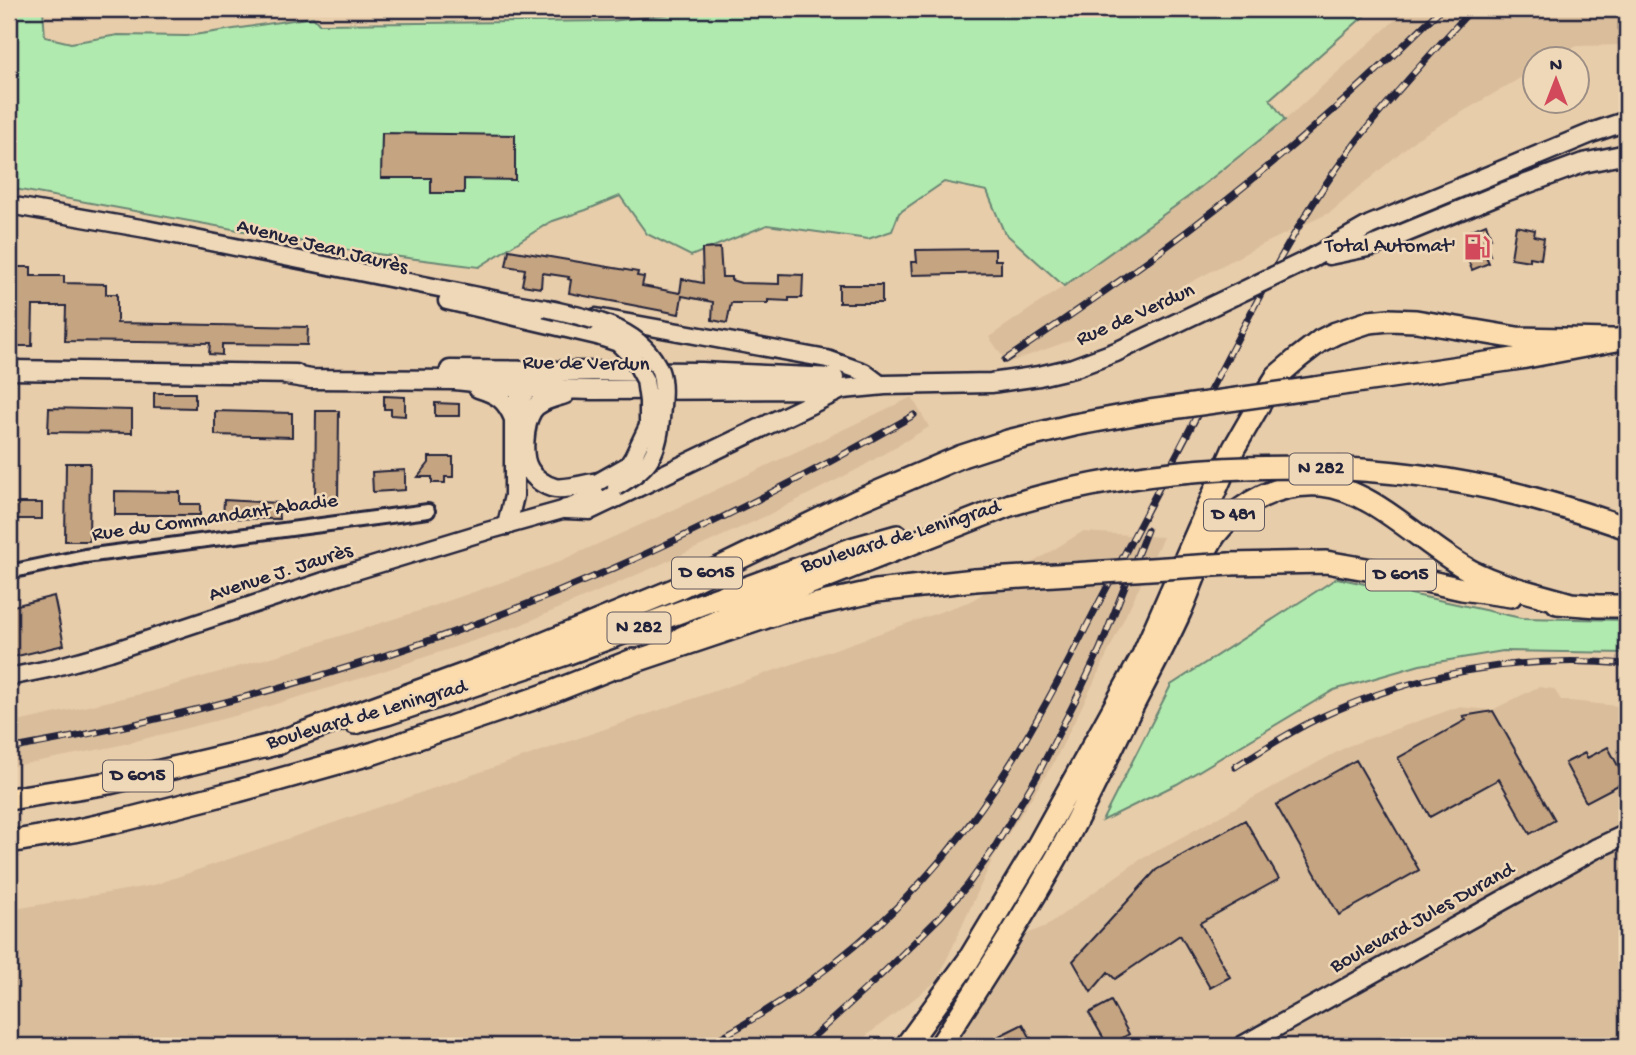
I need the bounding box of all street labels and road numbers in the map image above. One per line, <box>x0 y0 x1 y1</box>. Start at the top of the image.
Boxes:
street label: Avenue Jean Jaurès <box>234 215 411 282</box>
street label: Rue de Verdun <box>1073 279 1199 353</box>
street label: Rue de Verdun <box>522 351 650 379</box>
road number: N 282 <box>1290 454 1352 484</box>
street label: Rue du Commandant Abadie <box>91 489 341 549</box>
street label: Boulevard de Leningrad <box>797 495 1005 581</box>
road number: D 481 <box>1204 500 1264 530</box>
street label: Avenue J. Jaurès <box>206 539 357 609</box>
road number: D 6015 <box>672 558 742 588</box>
road number: D 6015 <box>1366 560 1436 590</box>
road number: N 282 <box>608 612 670 643</box>
street label: Boulevard de Leningrad <box>263 675 472 757</box>
road number: D 6015 <box>103 761 173 792</box>
street label: Boulevard Jules Durand <box>1326 857 1521 981</box>

